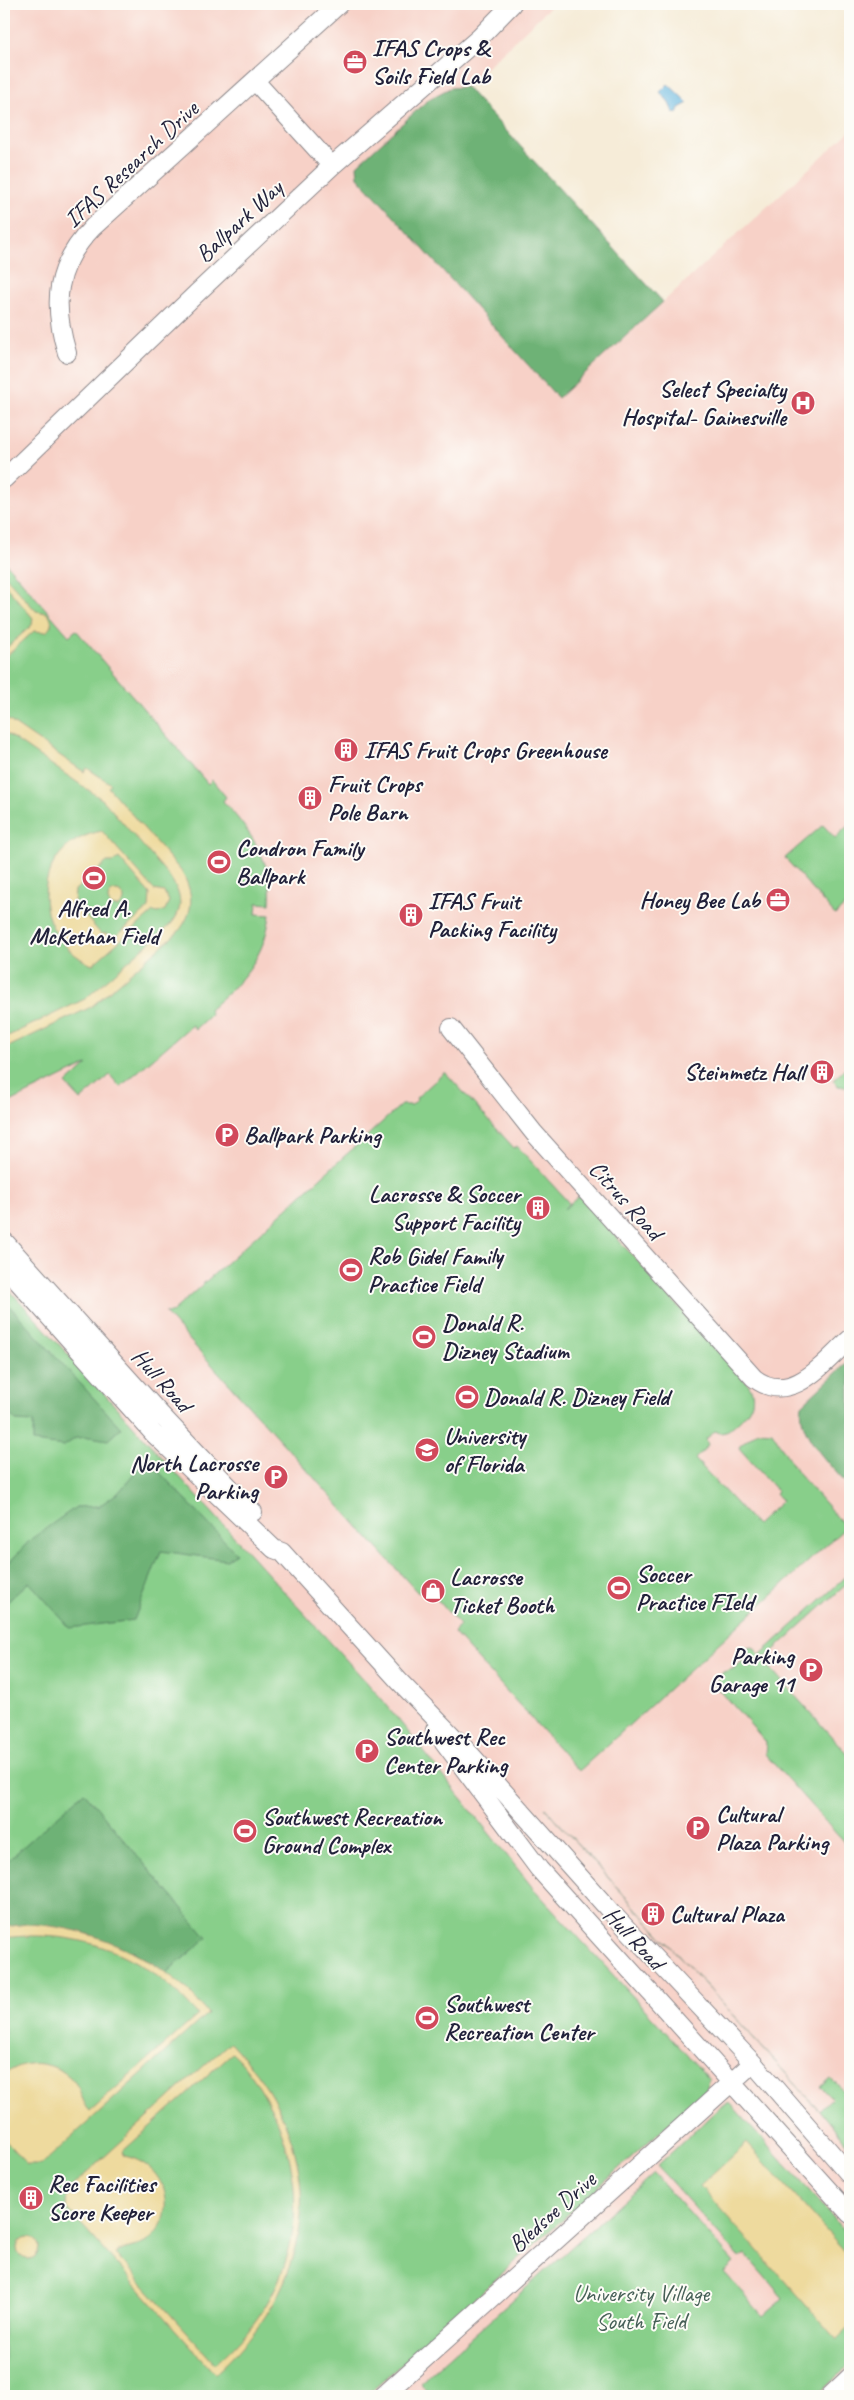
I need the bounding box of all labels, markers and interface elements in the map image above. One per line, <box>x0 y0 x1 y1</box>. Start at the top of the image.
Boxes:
place label: IFAS Crops & Soils Field Lab <box>372 33 492 91</box>
office icon: IFAS Crops & Soils Field Lab <box>342 49 368 75</box>
street label: IFAS Research Drive <box>58 93 206 234</box>
street label: Ballpark Way <box>189 172 290 269</box>
place label: Select Specialty Hospital- Gainesville <box>622 374 788 432</box>
hospital icon: Select Specialty Hospital- Gainesville <box>790 390 816 416</box>
place label: IFAS Fruit Crops Greenhouse <box>364 735 609 765</box>
building icon: IFAS Fruit Crops Greenhouse <box>333 737 359 763</box>
place label: Fruit Crops Pole Barn <box>328 769 424 827</box>
building icon: Fruit Crops Pole Barn <box>297 785 323 811</box>
place label: Condron Family Ballpark <box>236 833 366 891</box>
sports icon: Condron Family Ballpark <box>206 849 232 875</box>
sports icon: Alfred A. McKethan Field <box>81 865 107 891</box>
place label: Honey Bee Lab <box>639 885 762 915</box>
place label: IFAS Fruit Packing Facility <box>428 886 558 944</box>
office icon: Honey Bee Lab <box>765 887 791 913</box>
place label: Alfred A. McKethan Field <box>29 893 163 951</box>
building icon: IFAS Fruit Packing Facility <box>398 902 424 928</box>
place label: Steinmetz Hall <box>684 1057 809 1087</box>
building icon: Steinmetz Hall <box>809 1059 835 1085</box>
place label: Ballpark Parking <box>244 1120 383 1150</box>
parking icon: Ballpark Parking <box>214 1122 240 1148</box>
street label: Citrus Road <box>583 1154 672 1248</box>
place label: Lacrosse & Soccer Support Facility <box>369 1179 522 1237</box>
building icon: Lacrosse & Soccer Support Facility <box>525 1195 551 1221</box>
place label: Rob Gidel Family Practice Field <box>368 1241 505 1299</box>
sports icon: Rob Gidel Family Practice Field <box>338 1257 364 1283</box>
place label: Donald R. Dizney Stadium <box>442 1308 570 1366</box>
sports icon: Donald R. Dizney Stadium <box>411 1324 437 1350</box>
street label: Hull Road <box>125 1342 201 1421</box>
place label: Donald R. Dizney Field <box>484 1382 673 1412</box>
sports icon: Donald R. Dizney Field <box>454 1384 480 1410</box>
place label: University of Florida <box>444 1421 528 1479</box>
school or university icon: University of Florida <box>414 1437 440 1463</box>
place label: North Lacrosse Parking <box>130 1448 260 1506</box>
parking icon: North Lacrosse Parking <box>263 1464 289 1490</box>
place label: Soccer Practice FIeld <box>636 1559 758 1617</box>
place label: Lacrosse Ticket Booth <box>450 1562 555 1620</box>
sports icon: Soccer Practice FIeld <box>606 1575 632 1601</box>
shop icon: Lacrosse Ticket Booth <box>420 1578 446 1604</box>
place label: Parking Garage 11 <box>709 1641 797 1699</box>
parking icon: Parking Garage 11 <box>798 1657 824 1683</box>
place label: Southwest Rec Center Parking <box>384 1722 510 1780</box>
parking icon: Southwest Rec Center Parking <box>354 1738 380 1764</box>
place label: Cultural Plaza Parking <box>716 1799 830 1857</box>
place label: Southwest Recreation Ground Complex <box>262 1802 444 1860</box>
parking icon: Cultural Plaza Parking <box>685 1815 711 1841</box>
sports icon: Southwest Recreation Ground Complex <box>232 1818 258 1844</box>
place label: Cultural Plaza <box>670 1899 786 1929</box>
street label: Hull Road <box>597 1900 673 1979</box>
building icon: Cultural Plaza <box>640 1901 666 1927</box>
place label: Southwest Recreation Center <box>444 1989 596 2047</box>
sports icon: Southwest Recreation Center <box>414 2005 440 2031</box>
street label: Bledsoe Drive <box>502 2163 604 2259</box>
place label: Rec Facilities Score Keeper <box>48 2169 158 2227</box>
building icon: Rec Facilities Score Keeper <box>18 2185 44 2211</box>
park label: University Village South Field <box>573 2278 711 2336</box>

